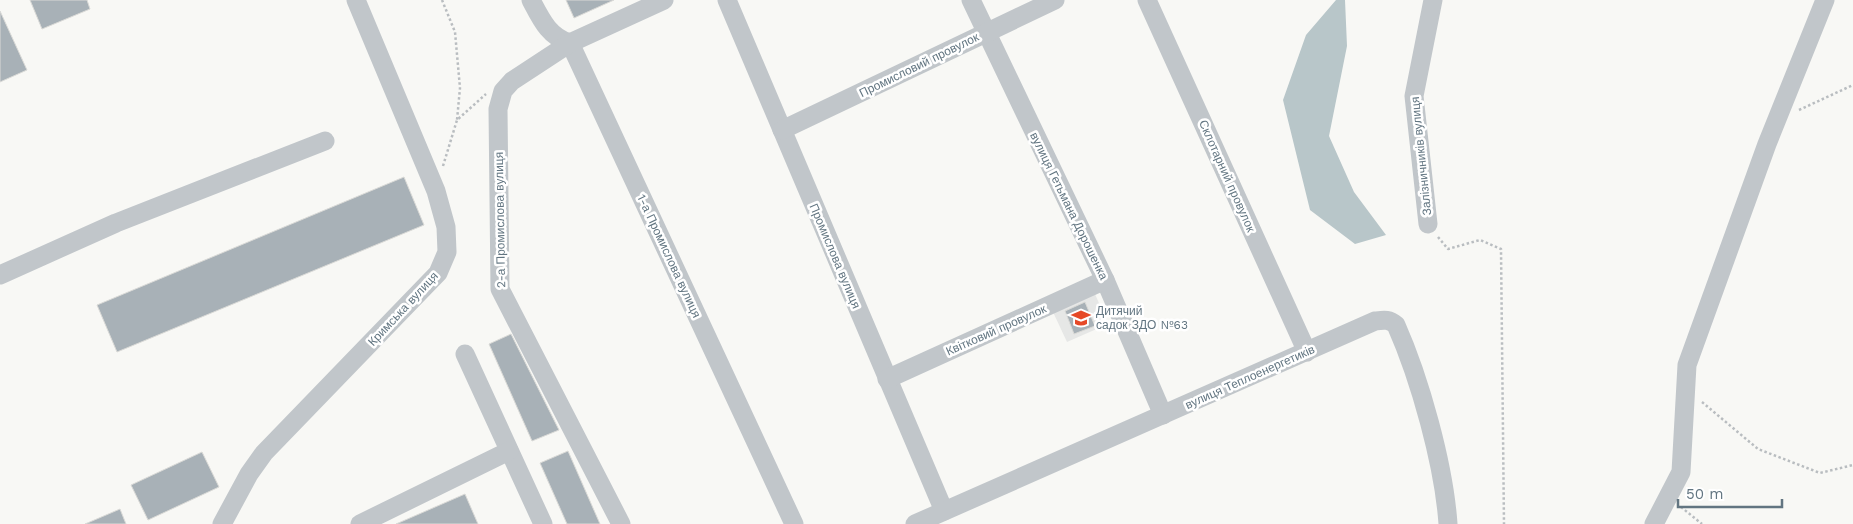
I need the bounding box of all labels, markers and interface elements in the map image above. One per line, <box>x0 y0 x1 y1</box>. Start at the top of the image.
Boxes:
street label: Промисловий провулок <box>857 30 982 100</box>
street label: Залізничників вулиця <box>1408 96 1434 216</box>
street label: Склотарний провулок <box>1196 118 1258 235</box>
street label: вулиця Гетьмана Дорошенка <box>1027 130 1111 282</box>
street label: 2-а Промислова вулиця <box>492 152 508 288</box>
street label: 1-а Промислова вулиця <box>634 192 704 320</box>
street label: Промислова вулиця <box>807 201 863 311</box>
street label: Кримська вулиця <box>365 269 441 349</box>
street label: Квітковий провулок <box>944 301 1049 358</box>
place label: Дитячий садок ЗДО №63 <box>1096 304 1188 332</box>
school or university icon: Дитячий садок ЗДО №63 <box>1070 307 1092 329</box>
street label: вулиця Теплоенергетиків <box>1183 342 1317 412</box>
scale bar <box>1678 476 1782 508</box>
text: 50 m <box>1686 485 1723 503</box>

